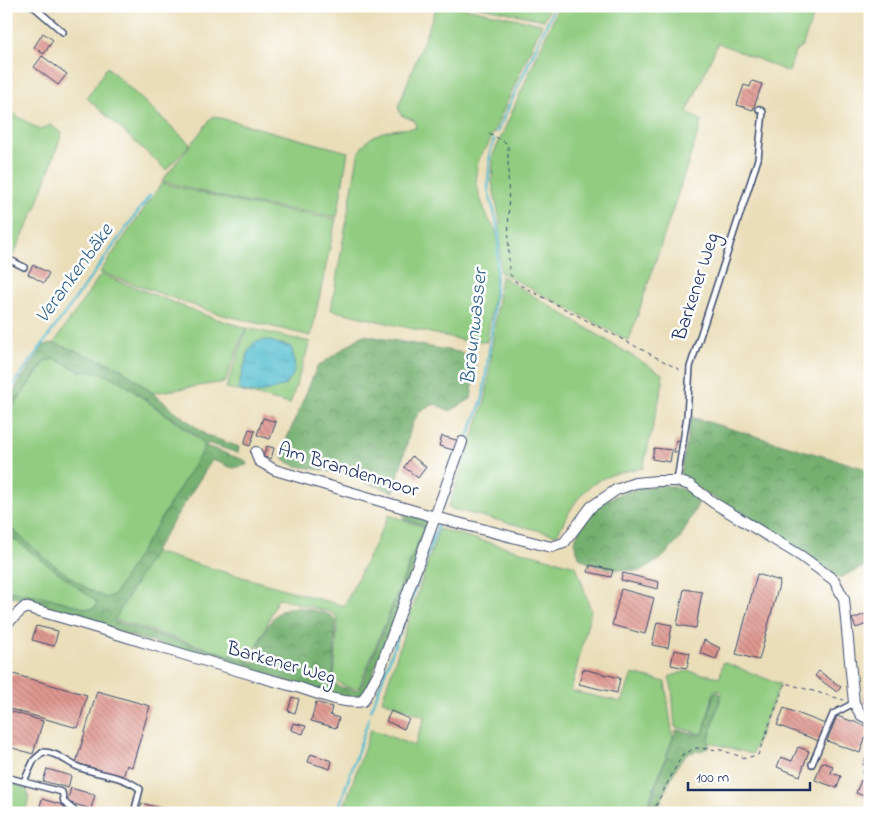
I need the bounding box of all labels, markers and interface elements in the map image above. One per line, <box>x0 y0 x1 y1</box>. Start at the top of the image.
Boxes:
water label: Verankenbäke <box>29 217 122 330</box>
street label: Barkener Weg <box>666 229 729 346</box>
water label: Braunwasser <box>454 265 496 387</box>
street label: Am Brandenmoor <box>274 436 423 506</box>
street label: Barkener Weg <box>222 634 339 694</box>
scale bar <box>688 759 811 791</box>
text: 100 m <box>696 767 729 789</box>

